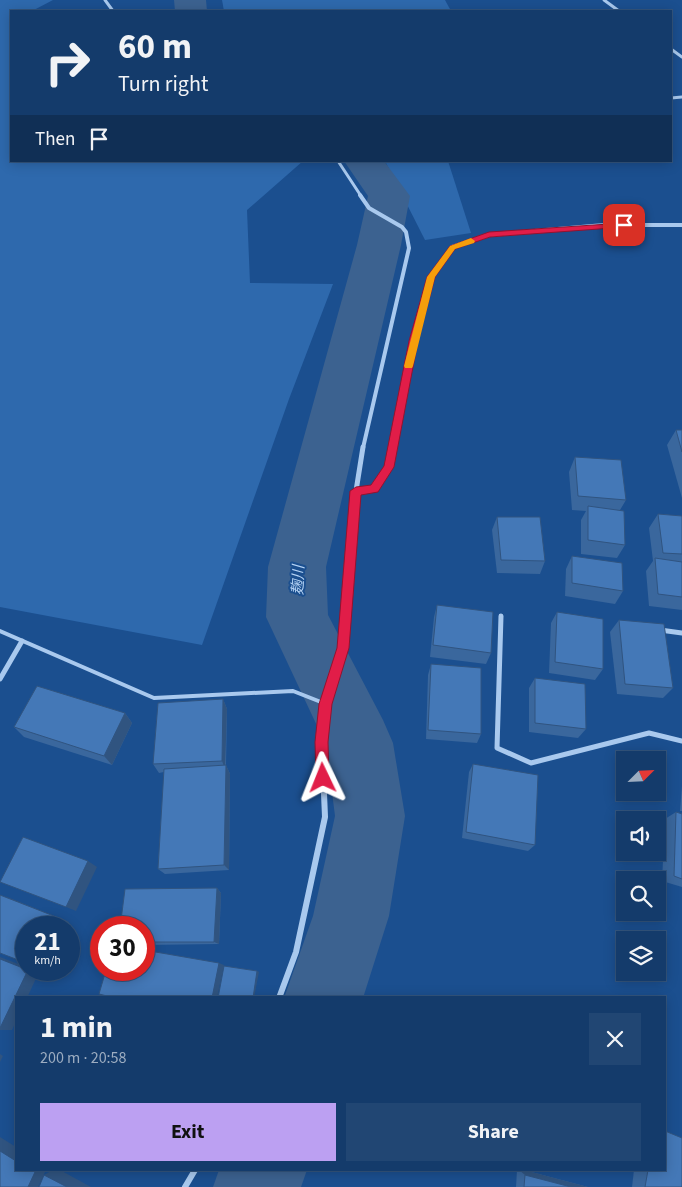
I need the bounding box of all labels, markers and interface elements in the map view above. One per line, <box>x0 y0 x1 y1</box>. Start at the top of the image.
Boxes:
text: 60 m <box>118 22 192 72</box>
icon: right <box>35 30 100 95</box>
text: Turn right <box>118 68 208 100</box>
icon: arrive <box>85 125 113 153</box>
text: Then <box>35 126 75 153</box>
pin <box>603 204 645 246</box>
icon: arrive <box>610 211 638 239</box>
water label: 麹川 <box>287 563 310 595</box>
position arrow <box>296 751 348 803</box>
north arrow <box>616 751 666 801</box>
map controls <box>616 751 666 981</box>
button: sound <box>616 811 666 861</box>
button: search <box>616 871 666 921</box>
speed limit sign: 30 <box>90 916 155 981</box>
text: 21 <box>34 924 61 960</box>
button: layers <box>616 931 666 981</box>
text: km/h <box>34 952 61 969</box>
text: 1 min <box>40 1006 113 1049</box>
button: close <box>589 1013 641 1065</box>
text: 200 m · 20:58 <box>40 1047 127 1069</box>
button: Exit <box>40 1103 336 1161</box>
button: Share <box>346 1103 641 1161</box>

